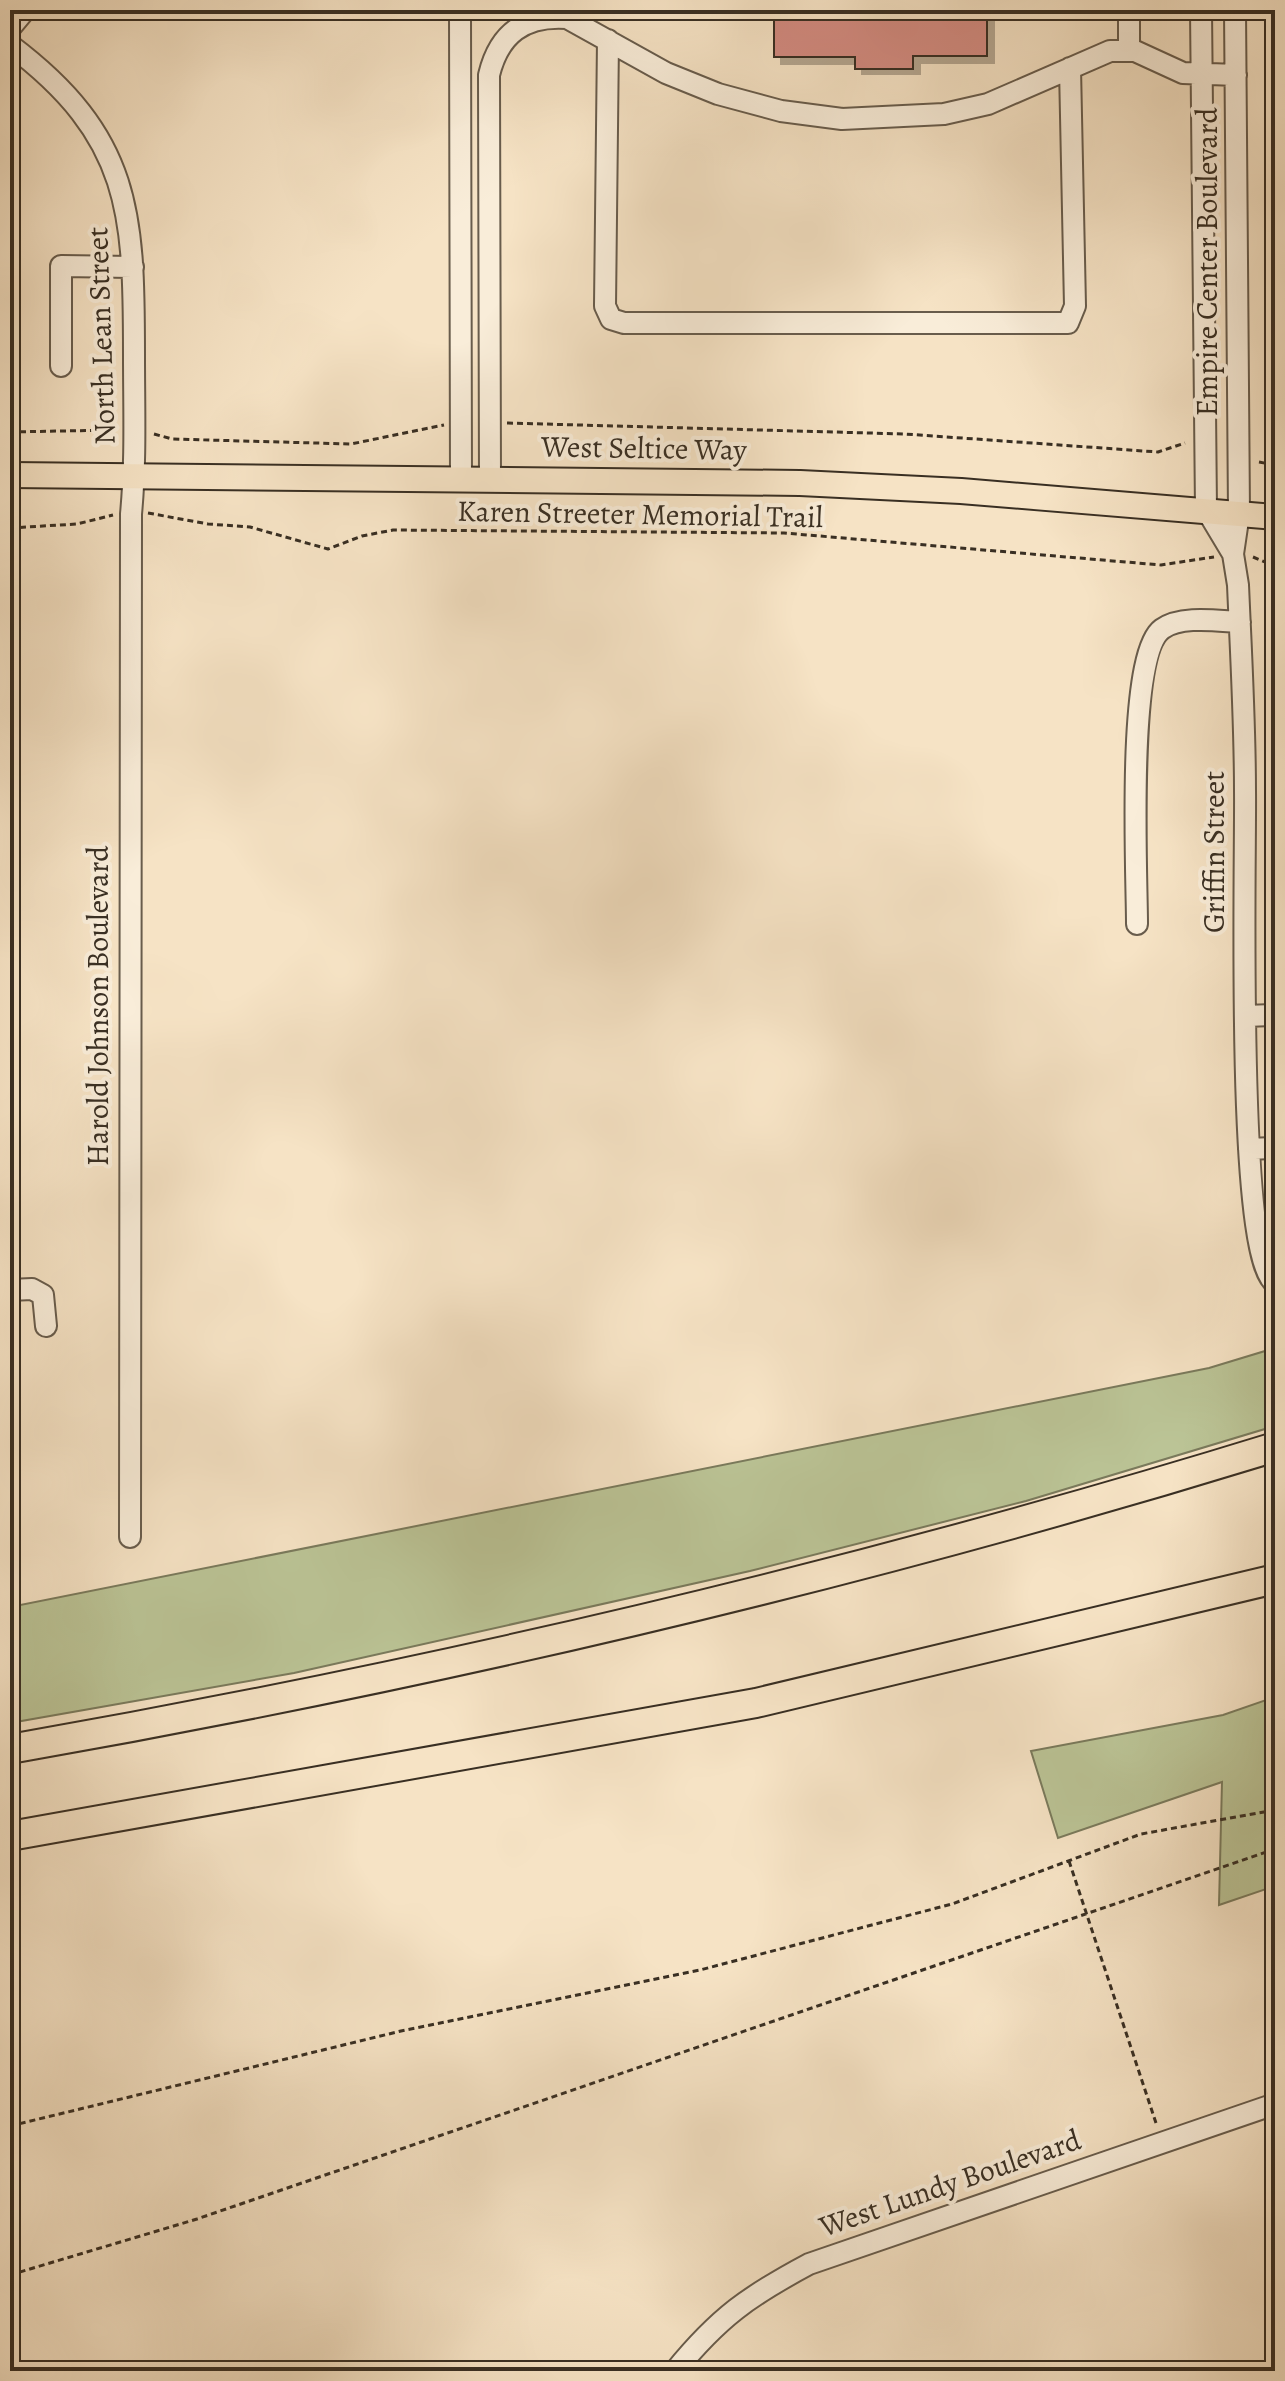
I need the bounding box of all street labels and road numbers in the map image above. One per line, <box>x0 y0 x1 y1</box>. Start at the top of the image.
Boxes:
street label: Empire Center Boulevard <box>1187 107 1227 417</box>
street label: North Lean Street <box>77 226 125 446</box>
street label: West Seltice Way <box>540 426 748 470</box>
street label: Karen Streeter Memorial Trail <box>457 491 823 537</box>
street label: Griffin Street <box>1194 771 1234 933</box>
street label: Harold Johnson Boulevard <box>78 845 118 1166</box>
street label: West Lundy Boulevard <box>813 2119 1087 2247</box>

